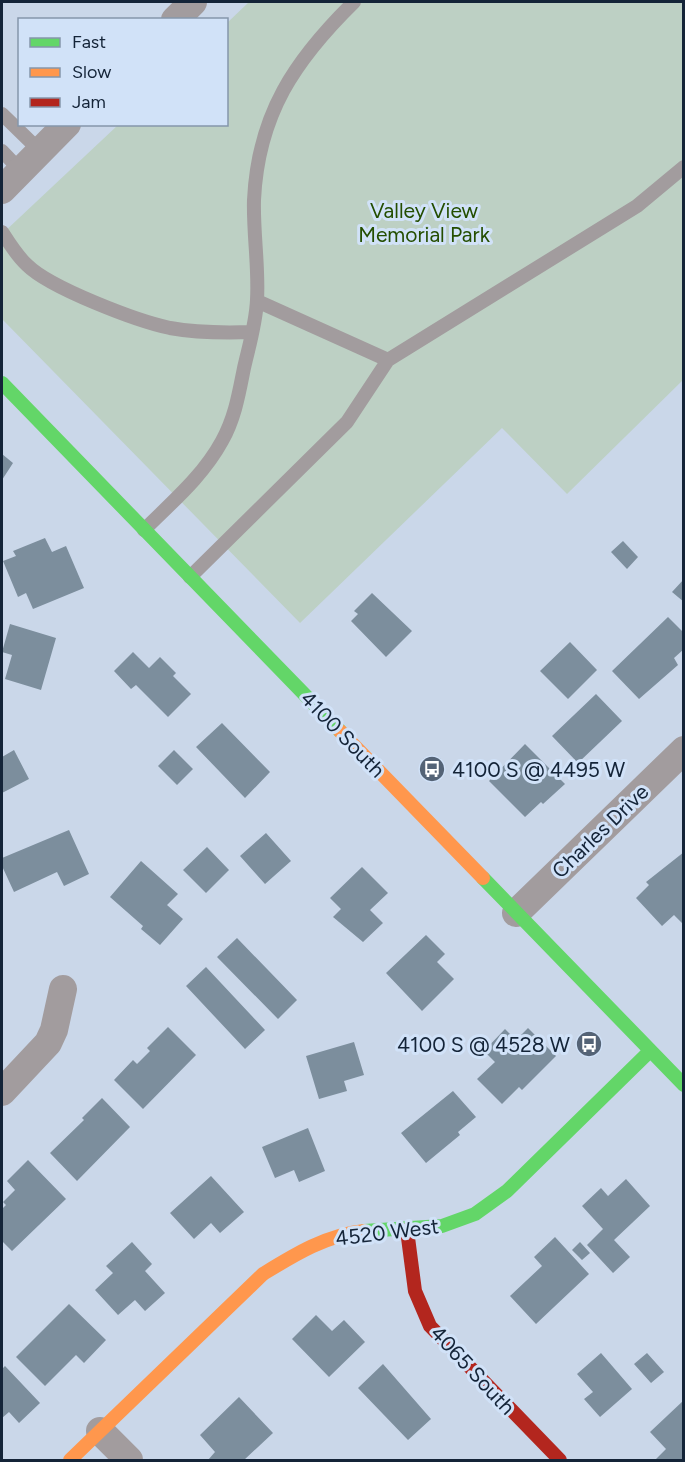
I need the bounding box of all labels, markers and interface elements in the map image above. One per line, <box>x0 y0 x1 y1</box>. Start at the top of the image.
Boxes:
legend <box>18 18 228 126</box>
text: Fast <box>72 31 106 53</box>
text: Slow <box>72 61 111 83</box>
text: Jam <box>72 91 106 113</box>
park label: Valley View Memorial Park <box>358 198 491 247</box>
street label: 4100 South <box>296 686 390 782</box>
bus stop icon: 4100 S @ 4495 W <box>417 754 447 784</box>
place label: 4100 S @ 4495 W <box>452 757 625 782</box>
street label: Charles Drive <box>547 779 653 883</box>
bus stop icon: 4100 S @ 4528 W <box>574 1029 604 1059</box>
place label: 4100 S @ 4528 W <box>397 1032 570 1057</box>
street label: 4520 West <box>334 1213 440 1251</box>
street label: 4065 South <box>426 1320 520 1420</box>

